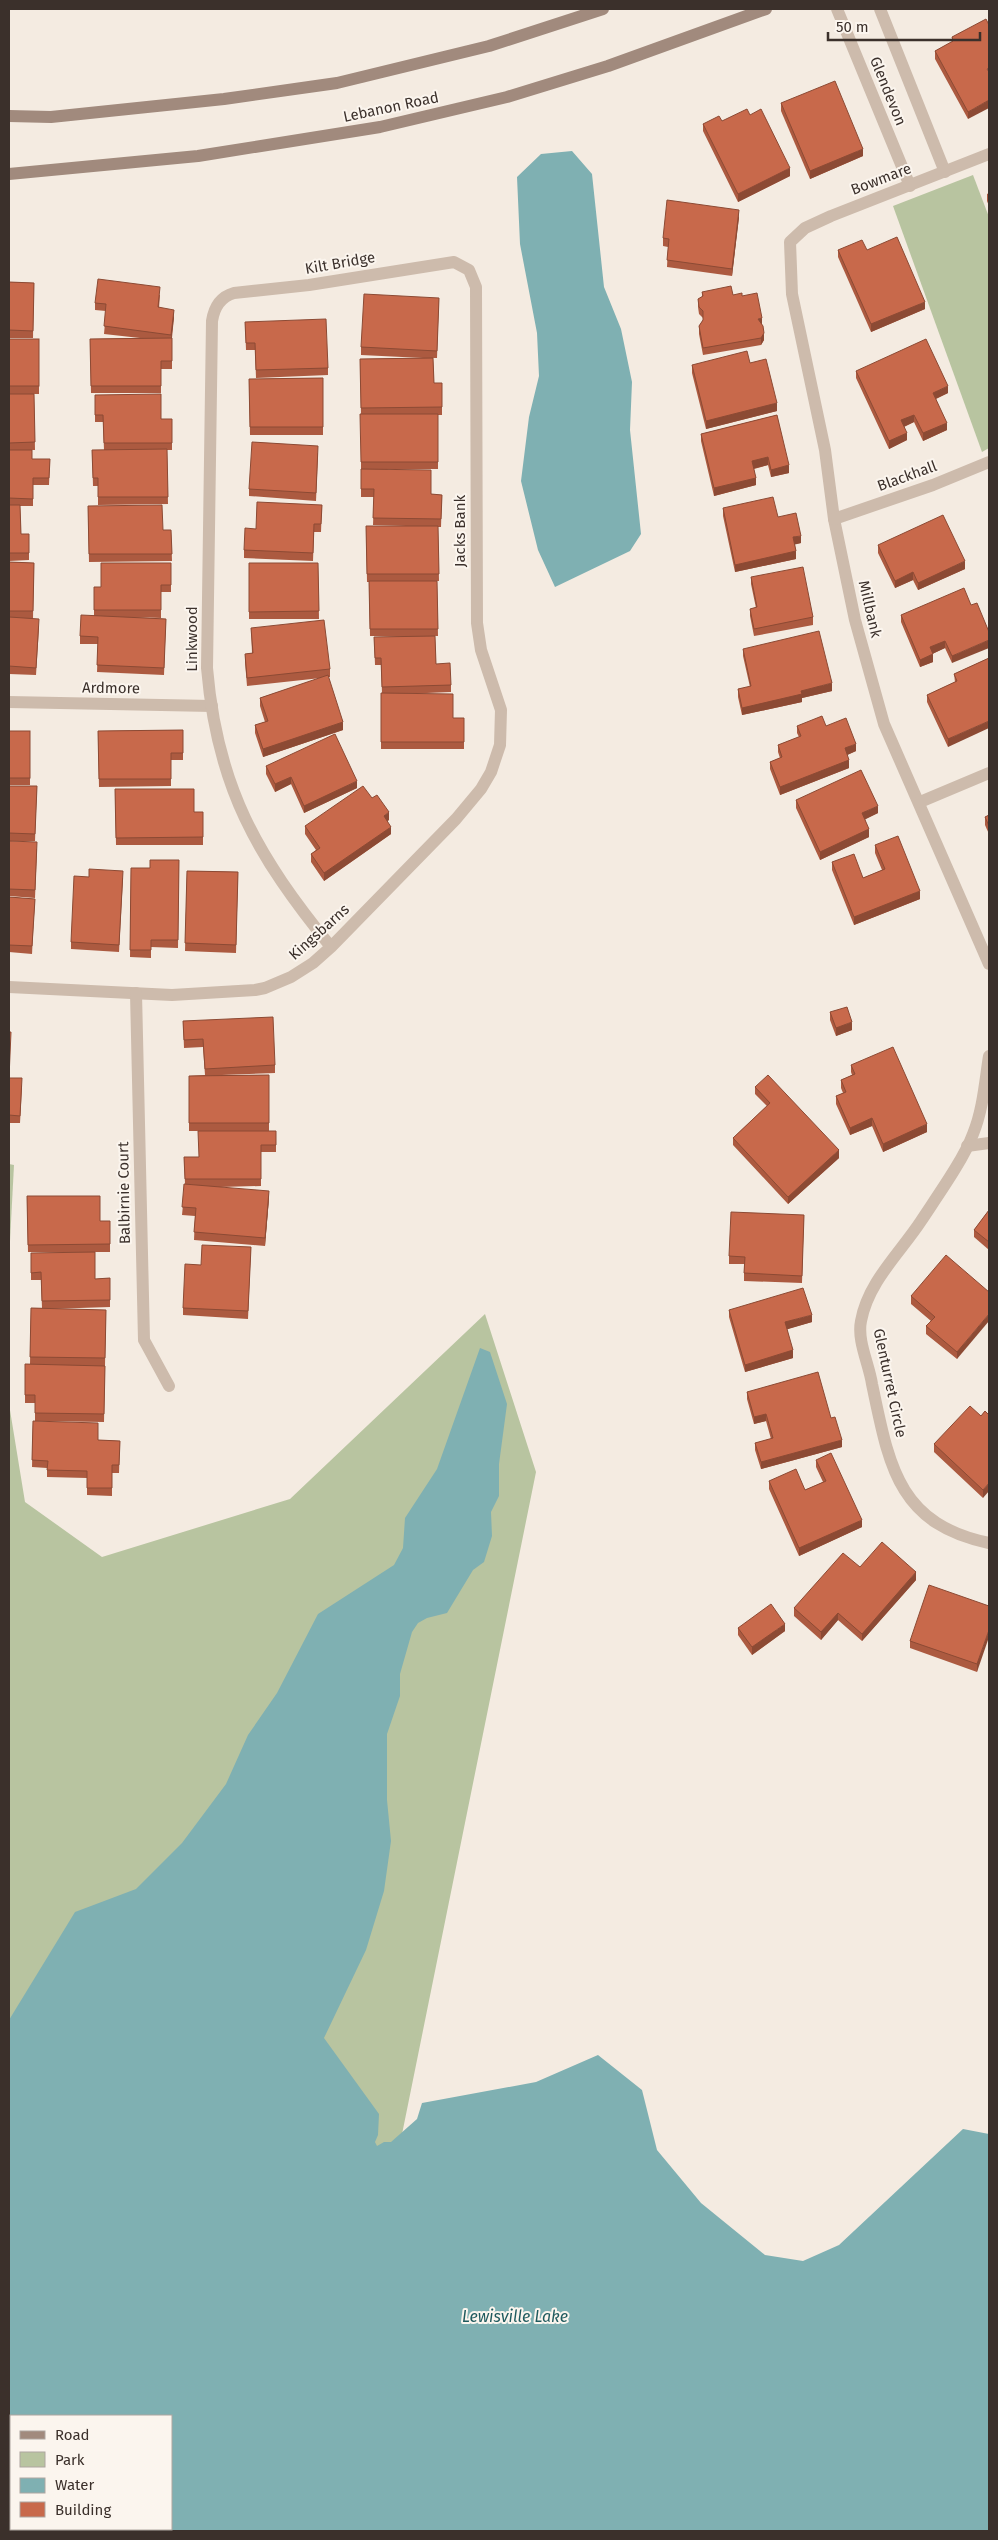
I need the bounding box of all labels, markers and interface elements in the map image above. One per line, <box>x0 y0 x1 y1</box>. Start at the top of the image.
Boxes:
scale bar <box>828 10 980 42</box>
text: 50 m <box>836 18 869 36</box>
street label: Glendevon <box>866 54 910 128</box>
street label: Lebanon Road <box>342 88 440 126</box>
street label: Bowmare <box>848 159 914 199</box>
street label: Kilt Bridge <box>304 248 376 278</box>
street label: Blackhall <box>875 457 940 495</box>
street label: Jacks Bank <box>451 495 469 567</box>
street label: Millbank <box>855 579 885 640</box>
street label: Linkwood <box>183 606 201 672</box>
street label: Ardmore <box>82 678 140 698</box>
street label: Kingsbarns <box>285 900 353 964</box>
street label: Balbirnie Court <box>114 1141 134 1244</box>
street label: Glenturret Circle <box>870 1327 910 1439</box>
water label: Lewisville Lake <box>462 2307 568 2326</box>
legend <box>10 2415 172 2530</box>
text: Road <box>55 2426 90 2444</box>
text: Park <box>55 2451 85 2469</box>
text: Water <box>55 2476 94 2494</box>
text: Building <box>55 2501 111 2519</box>

